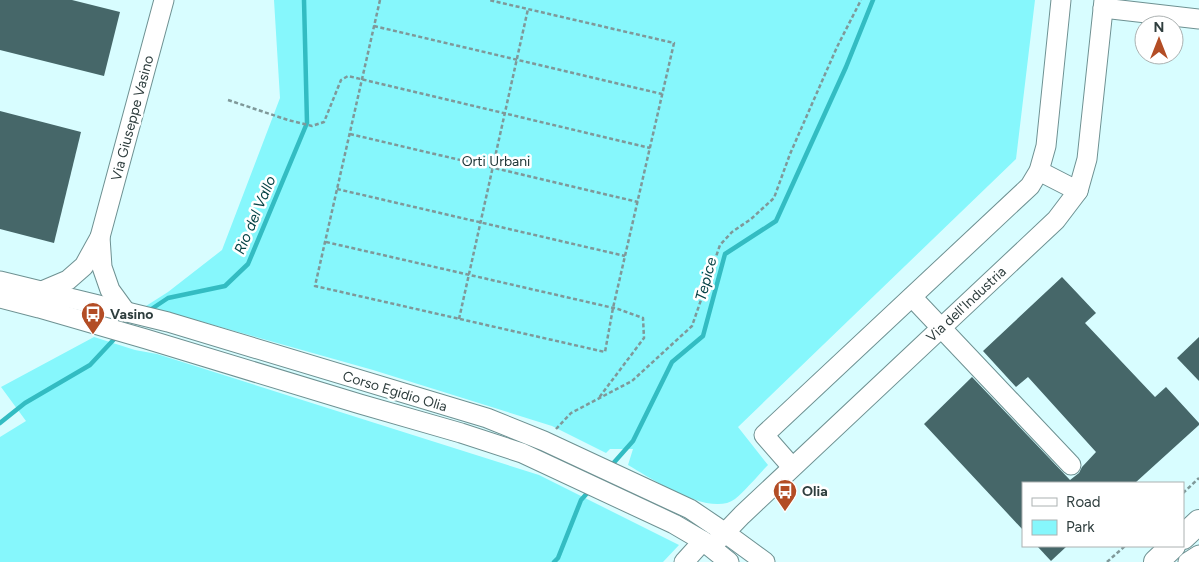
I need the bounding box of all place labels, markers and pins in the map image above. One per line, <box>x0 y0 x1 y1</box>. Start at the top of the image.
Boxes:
bus stop icon: Vasino <box>80 301 106 335</box>
place label: Vasino <box>110 306 153 323</box>
bus stop icon: Olia <box>772 478 798 512</box>
place label: Olia <box>802 483 828 500</box>

